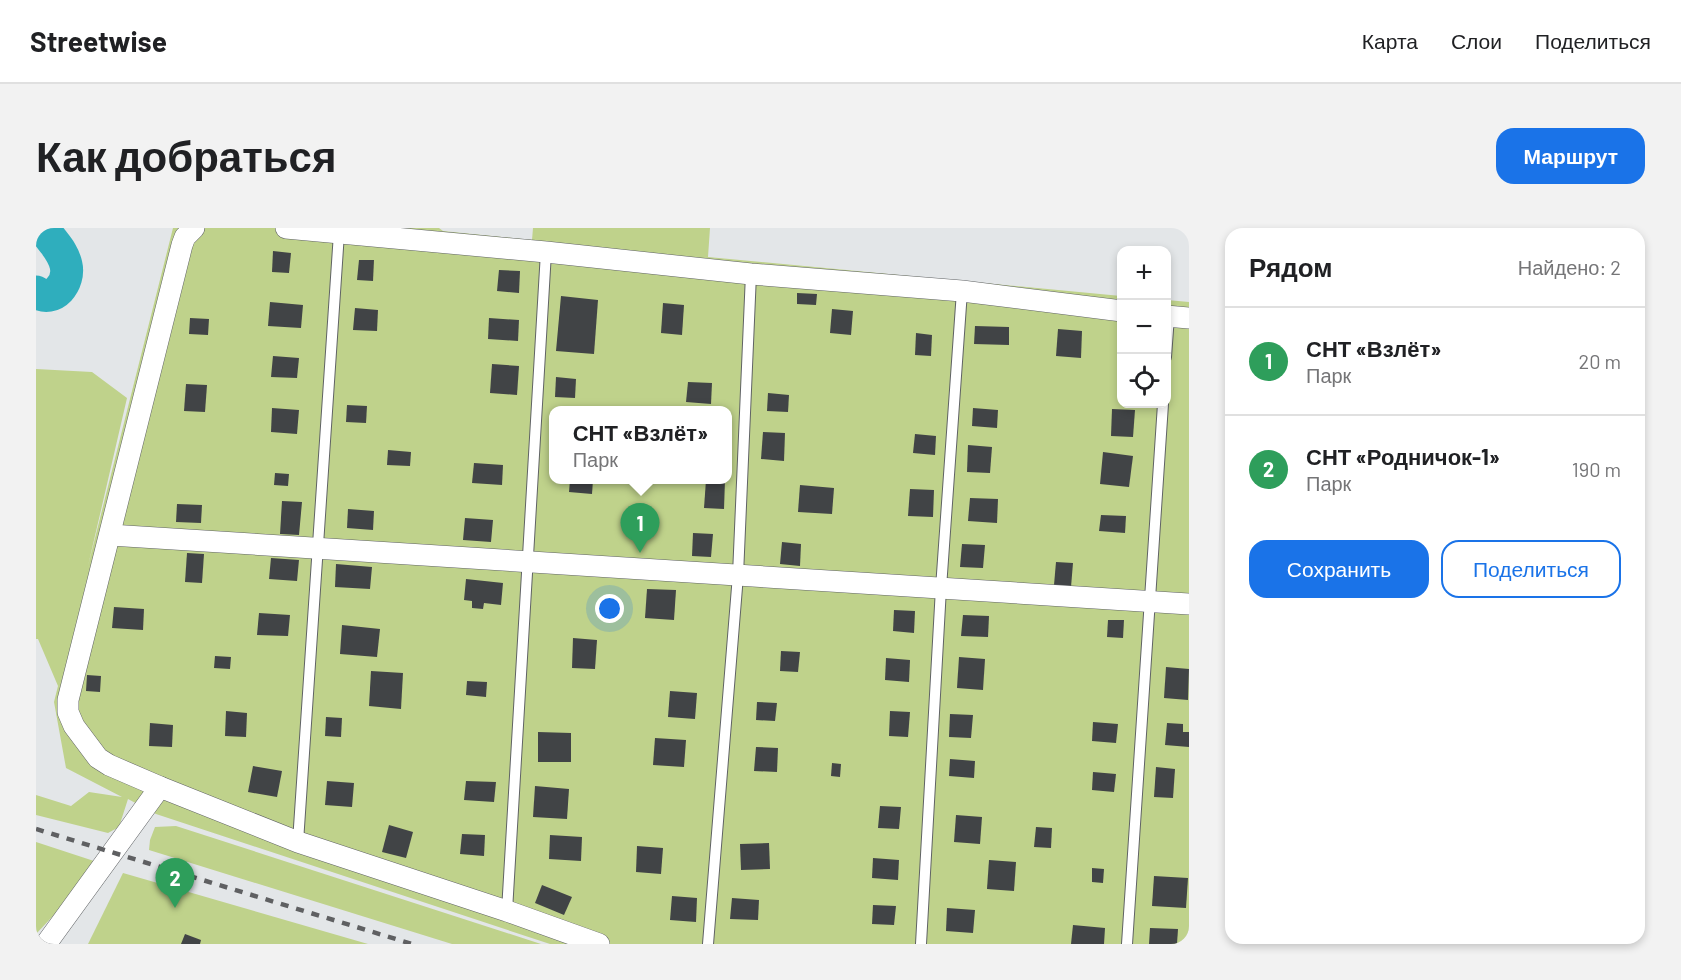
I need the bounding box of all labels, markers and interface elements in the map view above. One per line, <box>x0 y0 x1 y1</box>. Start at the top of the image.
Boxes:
text: Streetwise <box>30 24 167 58</box>
text: Карта <box>1362 28 1418 53</box>
text: Слои <box>1451 28 1502 53</box>
text: Поделиться <box>1535 28 1651 53</box>
button: Маршрут <box>1496 128 1645 184</box>
text: Как добраться <box>36 130 336 180</box>
map controls <box>1117 246 1171 408</box>
button: + <box>1117 246 1171 300</box>
text: Рядом <box>1249 251 1332 282</box>
text: Найдено: 2 <box>1518 255 1621 279</box>
button: − <box>1117 300 1171 354</box>
text: СНТ «Взлёт» <box>1306 335 1442 361</box>
text: 1 <box>1265 349 1272 373</box>
text: 20 m <box>1578 349 1621 373</box>
button: locate <box>1117 354 1171 408</box>
text: Парк <box>1306 363 1351 387</box>
popup <box>549 406 732 484</box>
text: СНТ «Взлёт» <box>573 419 708 445</box>
text: СНТ «Родничок-1» <box>1306 443 1500 469</box>
text: Парк <box>573 447 618 471</box>
text: 2 <box>1263 457 1274 481</box>
text: 190 m <box>1572 457 1621 481</box>
text: Парк <box>1306 471 1351 495</box>
pin: 1 <box>620 504 660 553</box>
button: Сохранить <box>1249 540 1429 598</box>
button: Поделиться <box>1441 540 1621 598</box>
your location <box>595 594 624 623</box>
pin: 2 <box>156 858 194 908</box>

